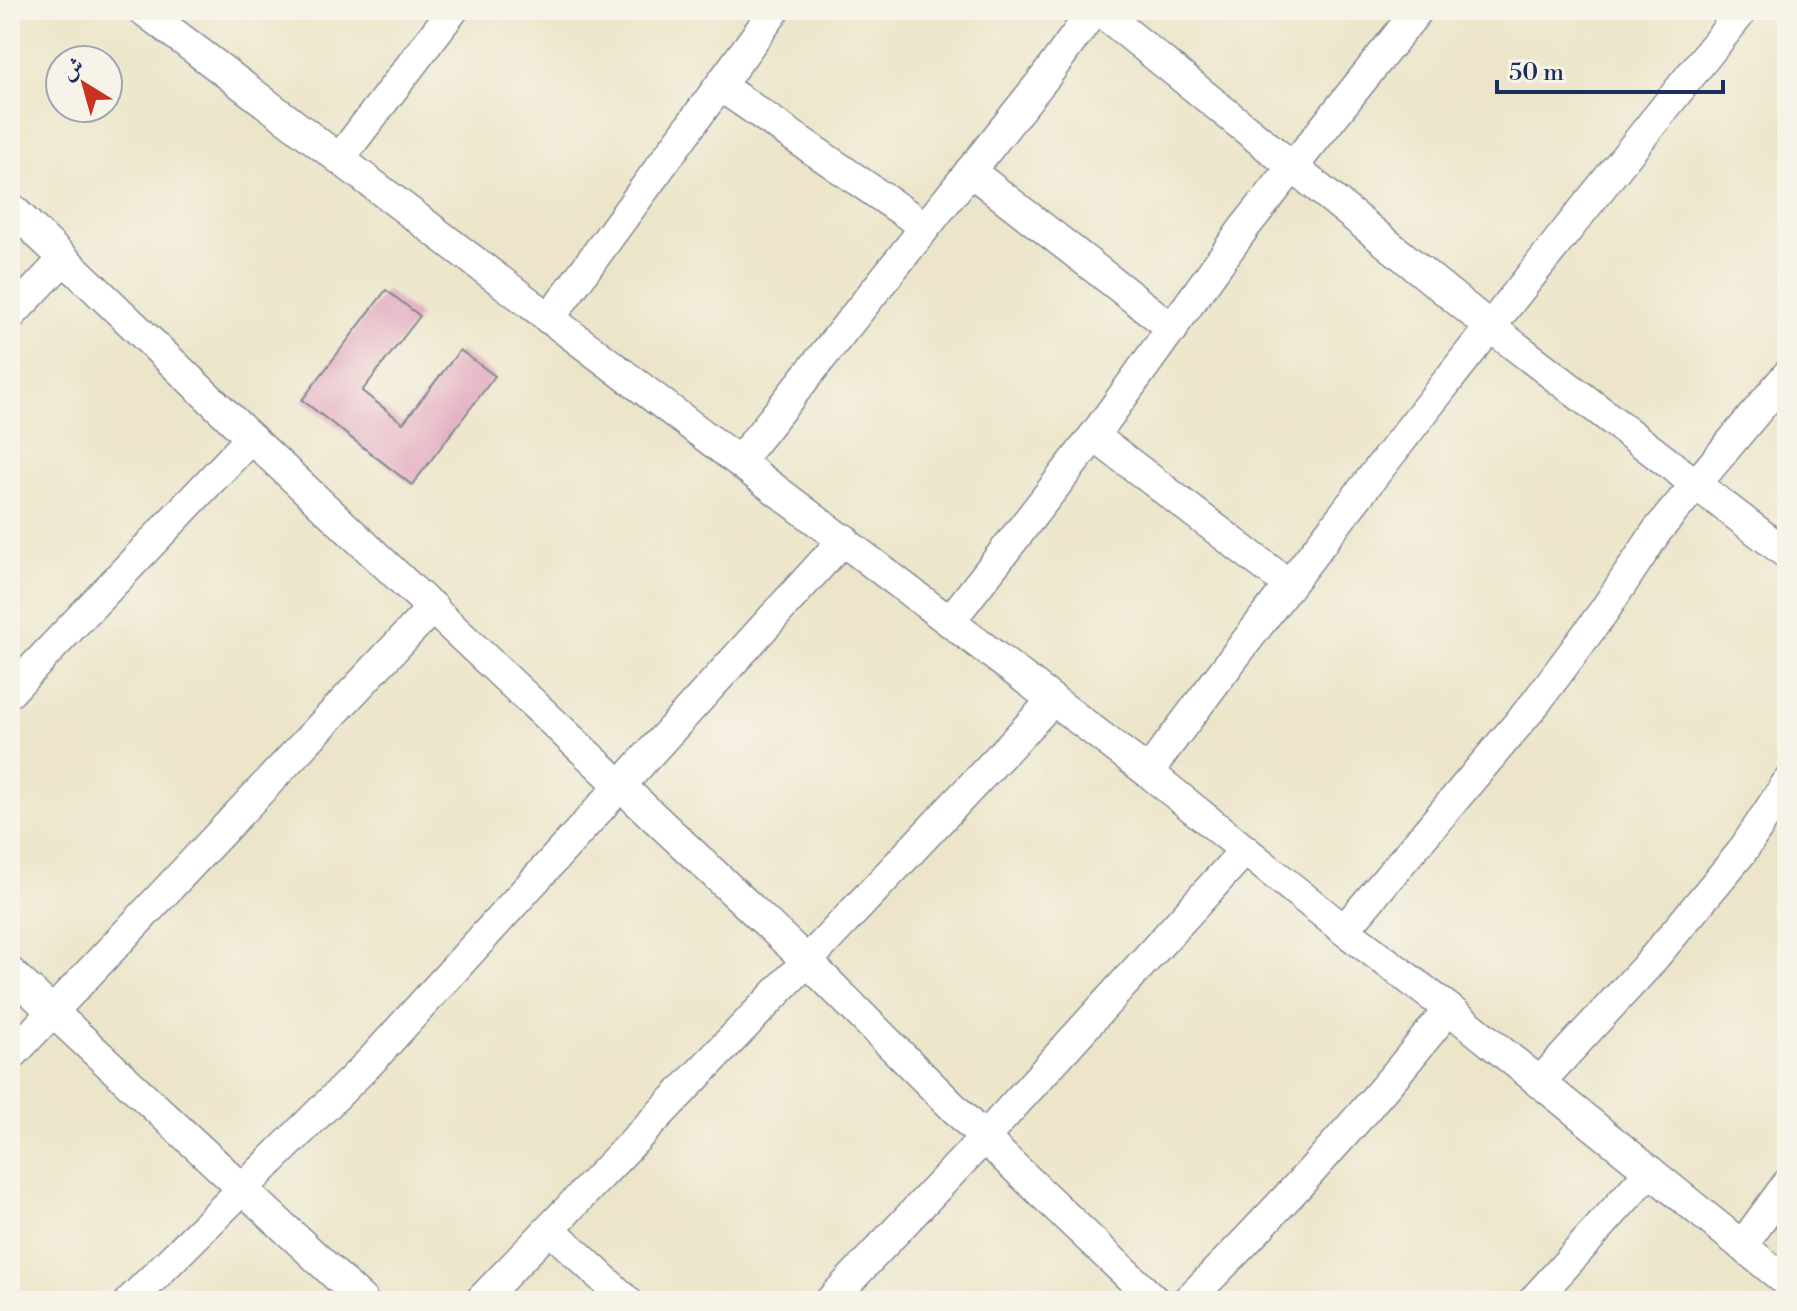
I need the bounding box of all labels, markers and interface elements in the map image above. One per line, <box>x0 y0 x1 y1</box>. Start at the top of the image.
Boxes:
north arrow <box>44 44 124 124</box>
scale bar <box>1497 44 1723 94</box>
text: ش <box>56 52 90 87</box>
text: 50 m <box>1509 58 1564 88</box>

